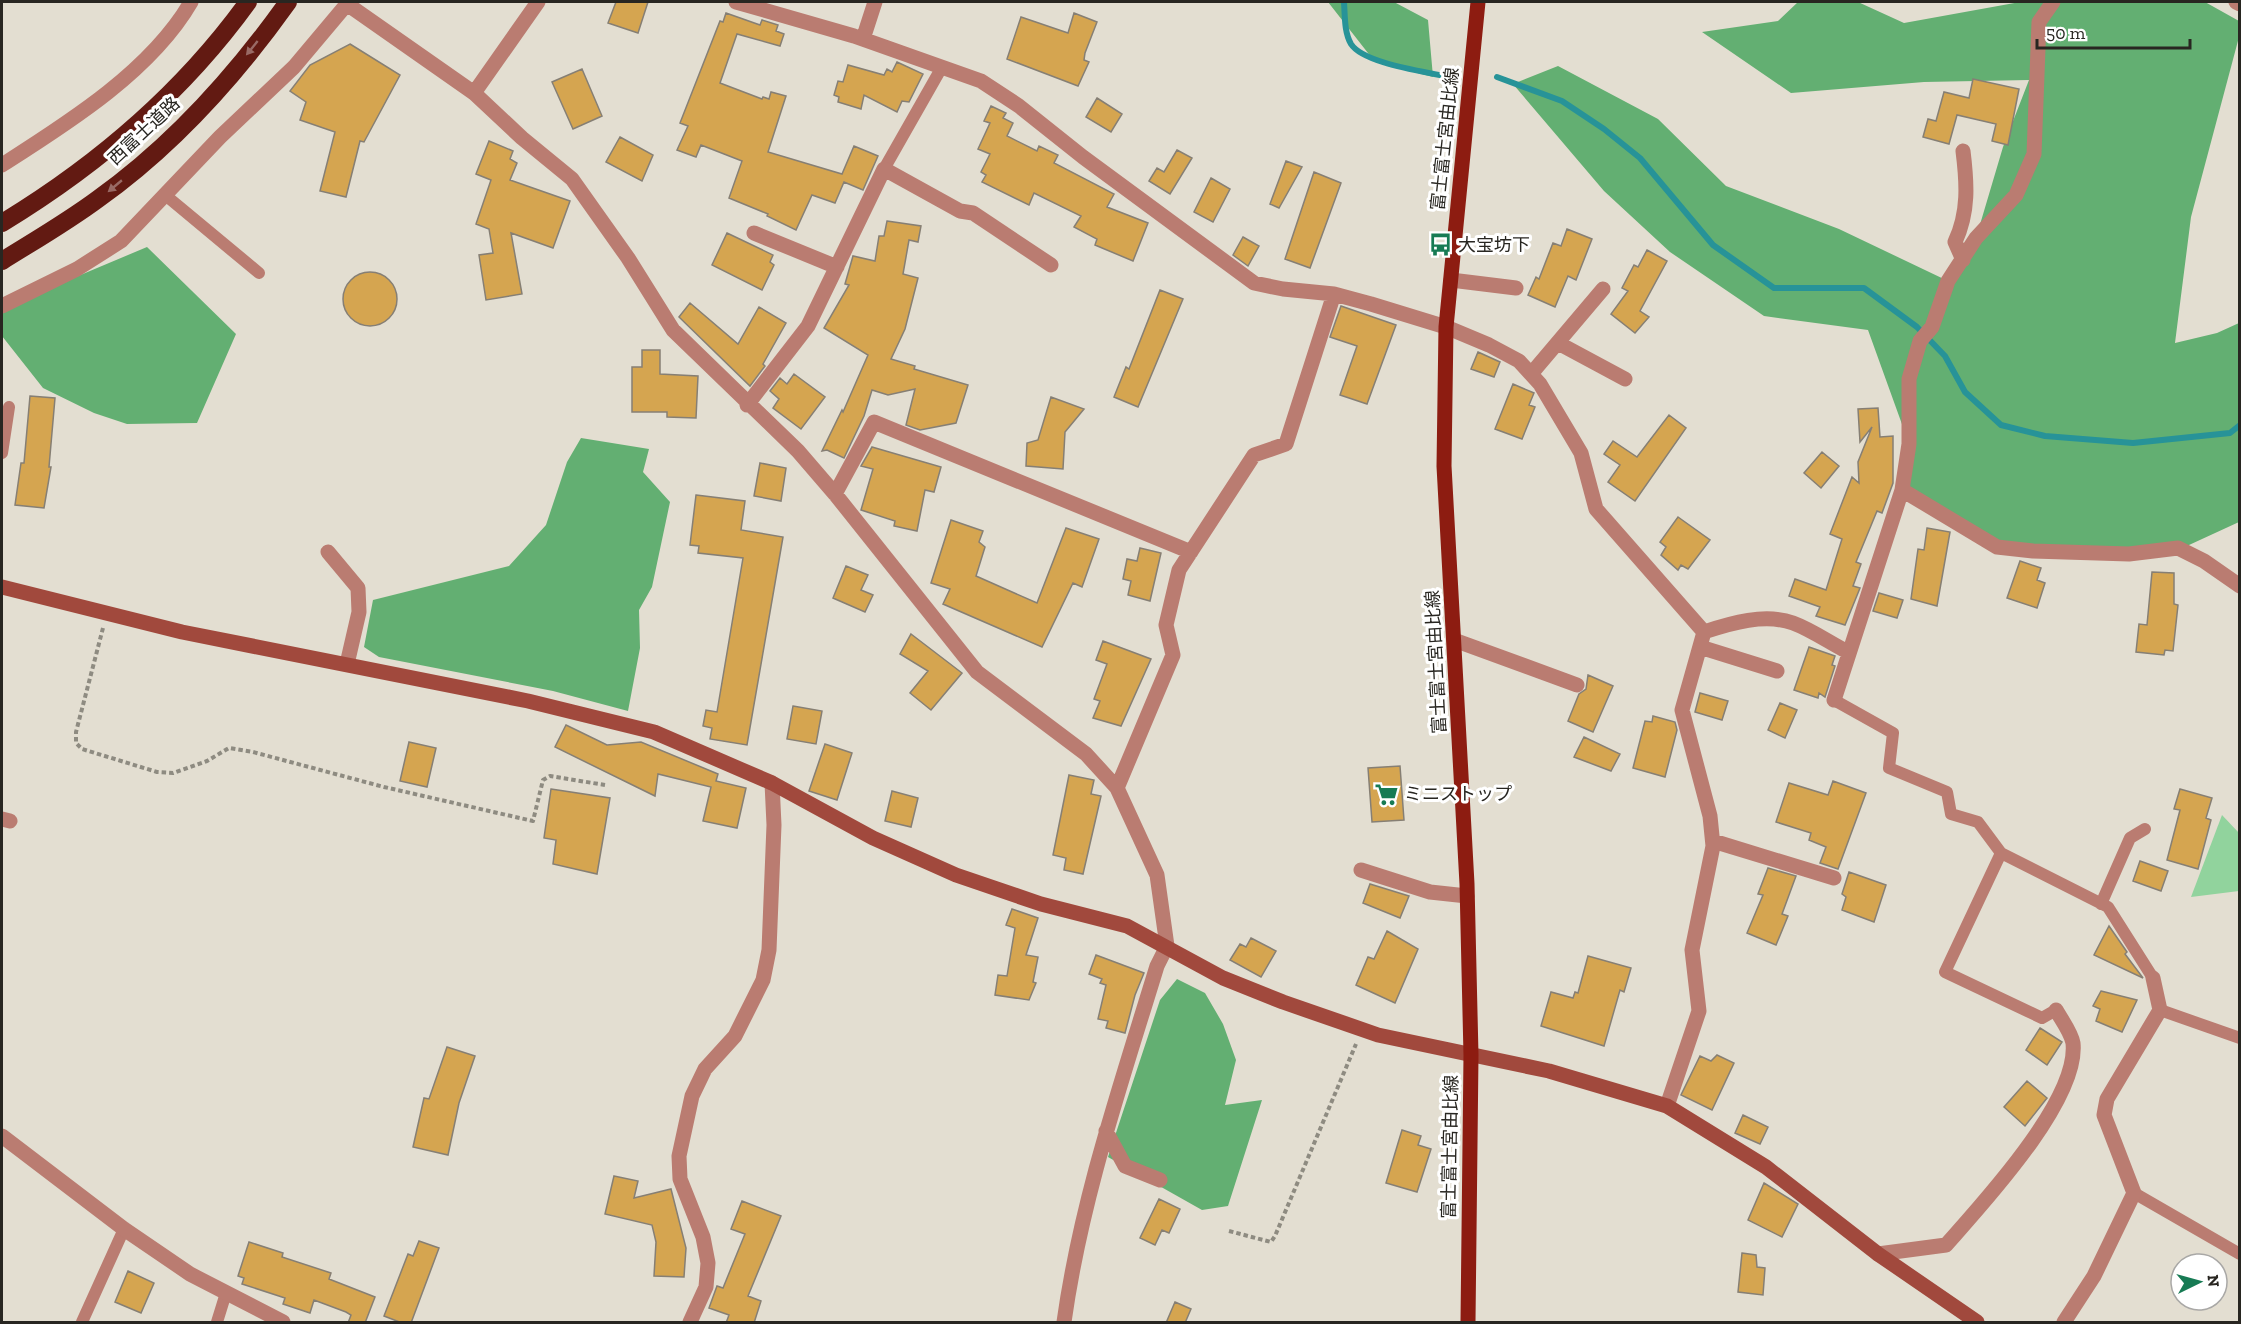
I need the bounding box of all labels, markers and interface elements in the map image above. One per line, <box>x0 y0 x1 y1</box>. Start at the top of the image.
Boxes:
scale bar <box>2037 12 2190 50</box>
text: 50 m <box>2046 22 2086 44</box>
one-way arrow <box>246 40 259 56</box>
street label: 富士富士宮由比線 <box>1427 66 1463 212</box>
street label: 西富士道路 <box>104 92 184 170</box>
one-way arrow <box>108 179 123 192</box>
bus stop icon: 大宝坊下 <box>1427 232 1453 258</box>
place label: 大宝坊下 <box>1458 234 1530 256</box>
street label: 富士富士宮由比線 <box>1421 590 1451 734</box>
supermarket icon: ミニストップ <box>1373 781 1399 807</box>
place label: ミニストップ <box>1404 783 1512 805</box>
street label: 富士富士宮由比線 <box>1438 1075 1462 1219</box>
north arrow <box>2169 1252 2229 1312</box>
text: N <box>2203 1274 2223 1288</box>

